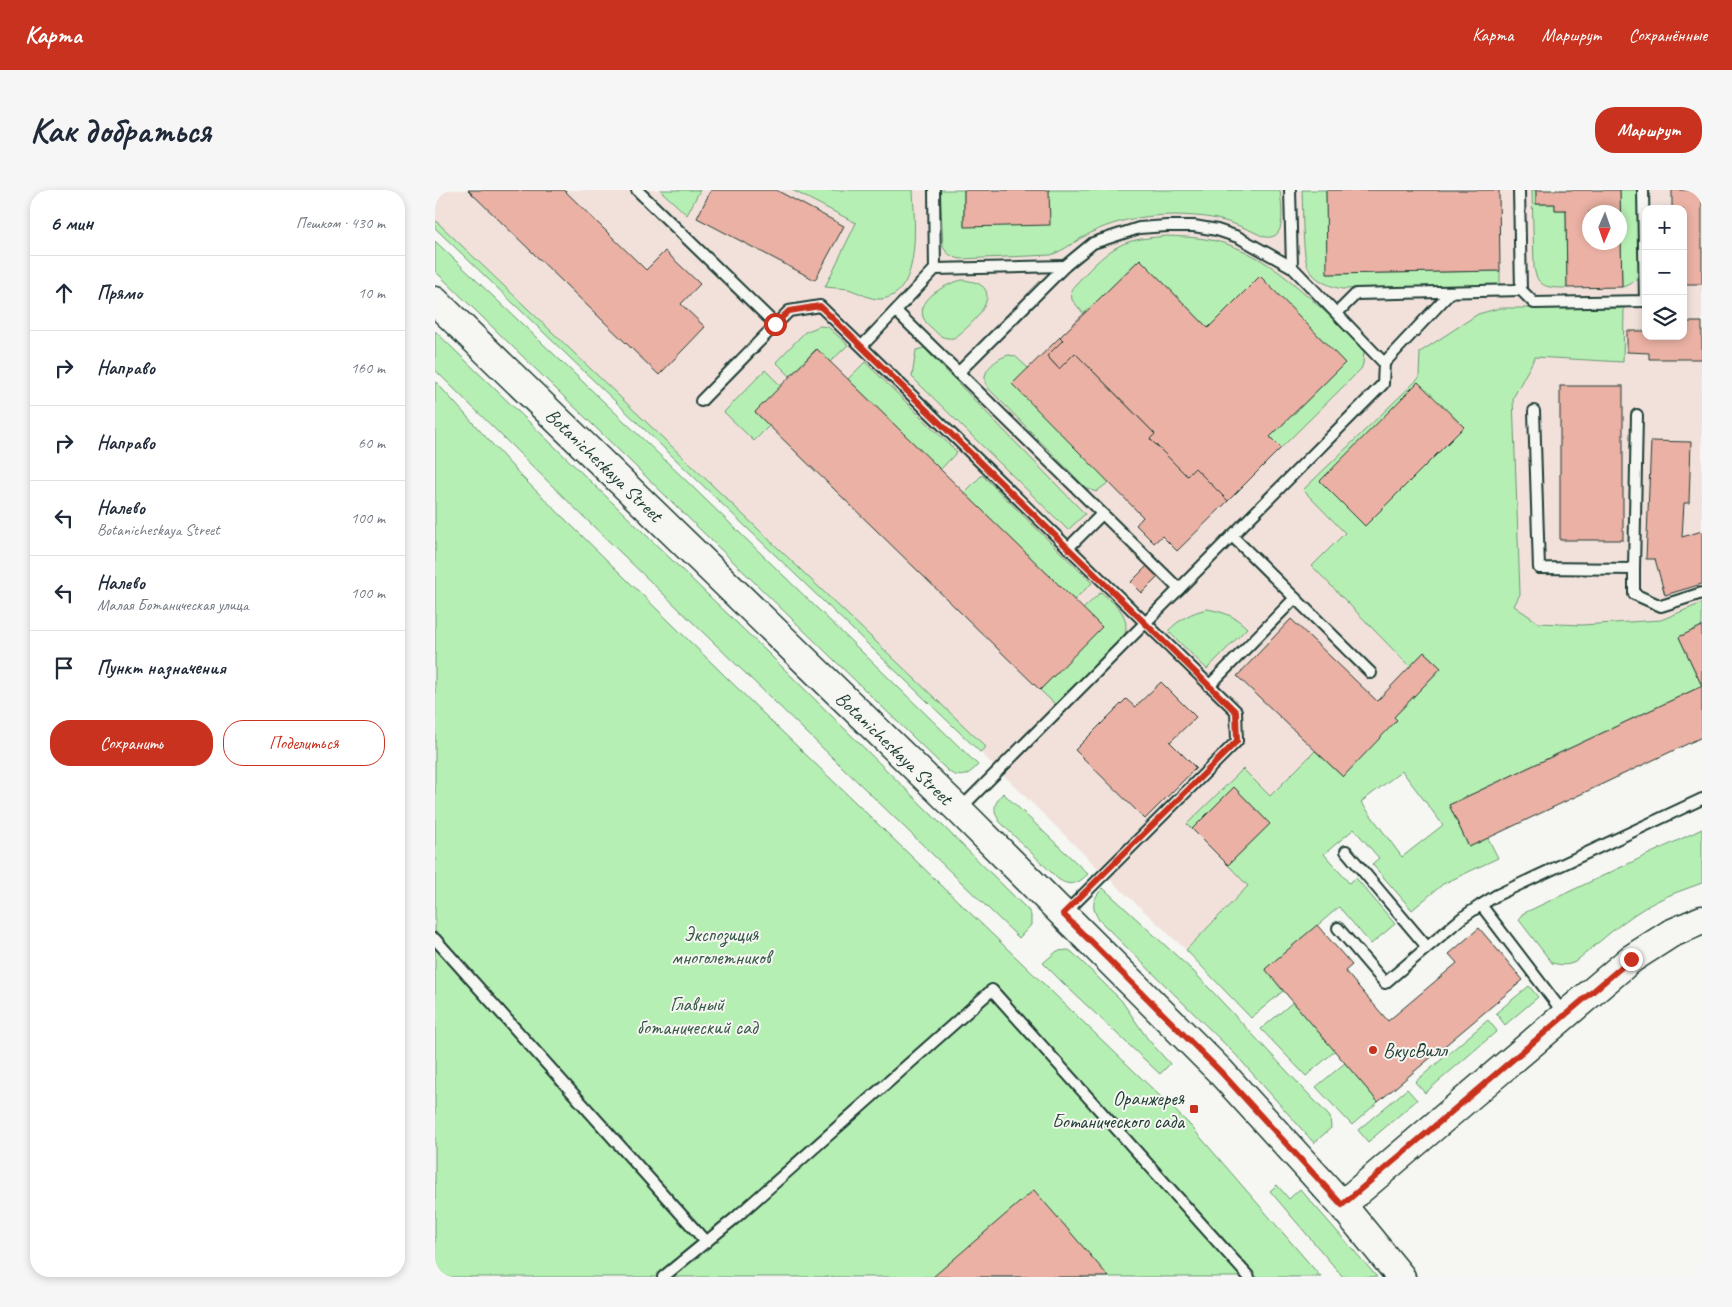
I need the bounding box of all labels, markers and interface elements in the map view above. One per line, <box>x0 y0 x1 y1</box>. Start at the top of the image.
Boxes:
text: Карта <box>25 20 82 50</box>
text: Карта <box>1472 24 1513 46</box>
text: Маршрут <box>1541 24 1601 46</box>
text: Сохранённые <box>1629 24 1707 46</box>
button: Маршрут <box>1595 107 1702 153</box>
text: Как добраться <box>30 108 211 153</box>
north arrow <box>1582 205 1627 250</box>
map controls <box>1642 205 1687 340</box>
button: + <box>1642 205 1687 250</box>
text: 6 мин <box>50 210 93 236</box>
text: Пешком · 430 m <box>296 213 385 233</box>
button: − <box>1642 250 1687 295</box>
icon: ahead <box>50 279 78 307</box>
text: Прямо <box>97 281 142 305</box>
text: 10 m <box>358 283 385 303</box>
button: layers <box>1642 295 1687 340</box>
route start <box>764 313 787 336</box>
icon: right <box>50 354 78 382</box>
text: Направо <box>97 356 155 380</box>
text: 160 m <box>351 358 385 378</box>
street label: Botanicheskaya Street <box>540 403 670 529</box>
icon: right <box>50 429 78 457</box>
text: Направо <box>97 431 155 455</box>
text: 60 m <box>358 433 385 453</box>
text: Налево <box>97 496 145 520</box>
icon: left <box>50 504 78 532</box>
text: 100 m <box>351 508 385 528</box>
text: Botanicheskaya Street <box>97 520 220 540</box>
text: Налево <box>97 571 145 595</box>
icon: left <box>50 579 78 607</box>
text: 100 m <box>351 583 385 603</box>
text: Малая Ботаническая улица <box>97 595 248 615</box>
icon: arrive <box>50 654 78 682</box>
text: Пункт назначения <box>97 656 226 680</box>
street label: Botanicheskaya Street <box>830 686 960 812</box>
button: Сохранить <box>50 720 213 766</box>
button: Поделиться <box>223 720 385 766</box>
park label: Экспозиция многолетников <box>671 922 774 970</box>
route end <box>1620 948 1643 971</box>
park label: Главный ботанический сад <box>637 992 759 1040</box>
place label: ВкусВилл <box>1383 1038 1449 1063</box>
marker: ВкусВилл <box>1367 1044 1379 1056</box>
place label: Оранжерея Ботанического сада <box>1052 1086 1186 1134</box>
marker: Оранжерея Ботанического сада <box>1188 1103 1200 1115</box>

